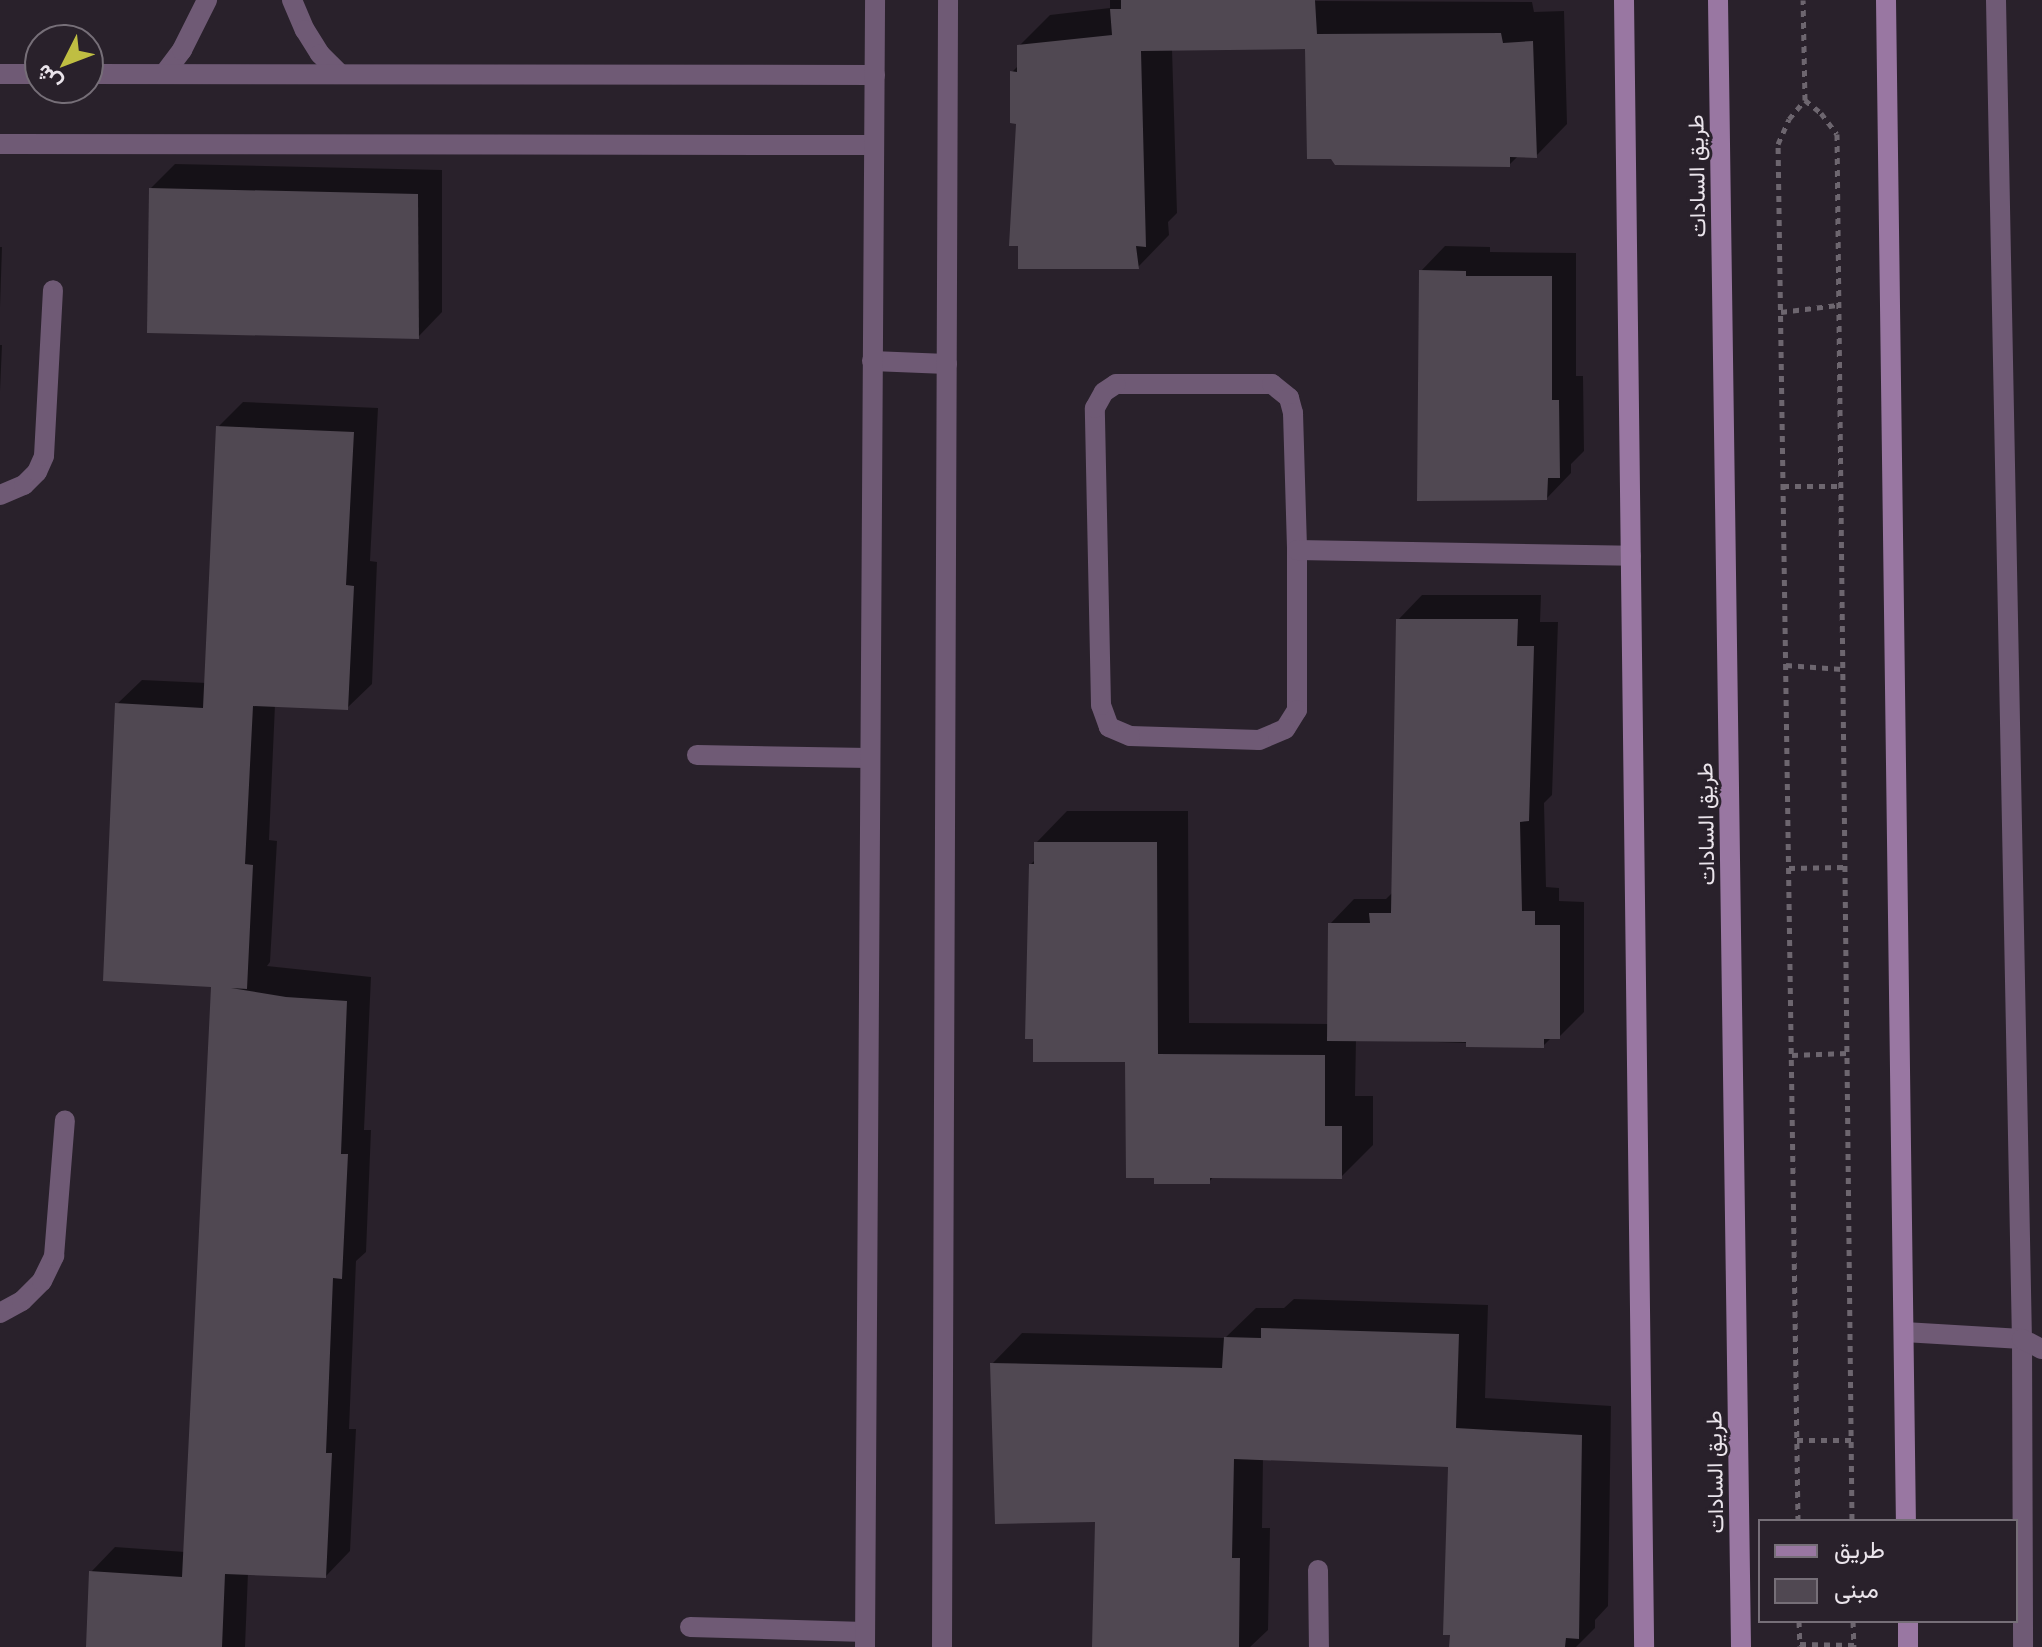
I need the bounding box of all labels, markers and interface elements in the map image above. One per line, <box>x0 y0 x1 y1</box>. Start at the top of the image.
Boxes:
north arrow <box>24 24 104 104</box>
text: ش <box>28 59 68 99</box>
street label: طريق السادات <box>1682 114 1710 238</box>
street label: طريق السادات <box>1691 762 1719 886</box>
street label: طريق السادات <box>1700 1410 1728 1534</box>
legend <box>1758 1519 2018 1623</box>
text: طريق <box>1834 1532 1885 1565</box>
text: مبنى <box>1834 1572 1879 1605</box>

